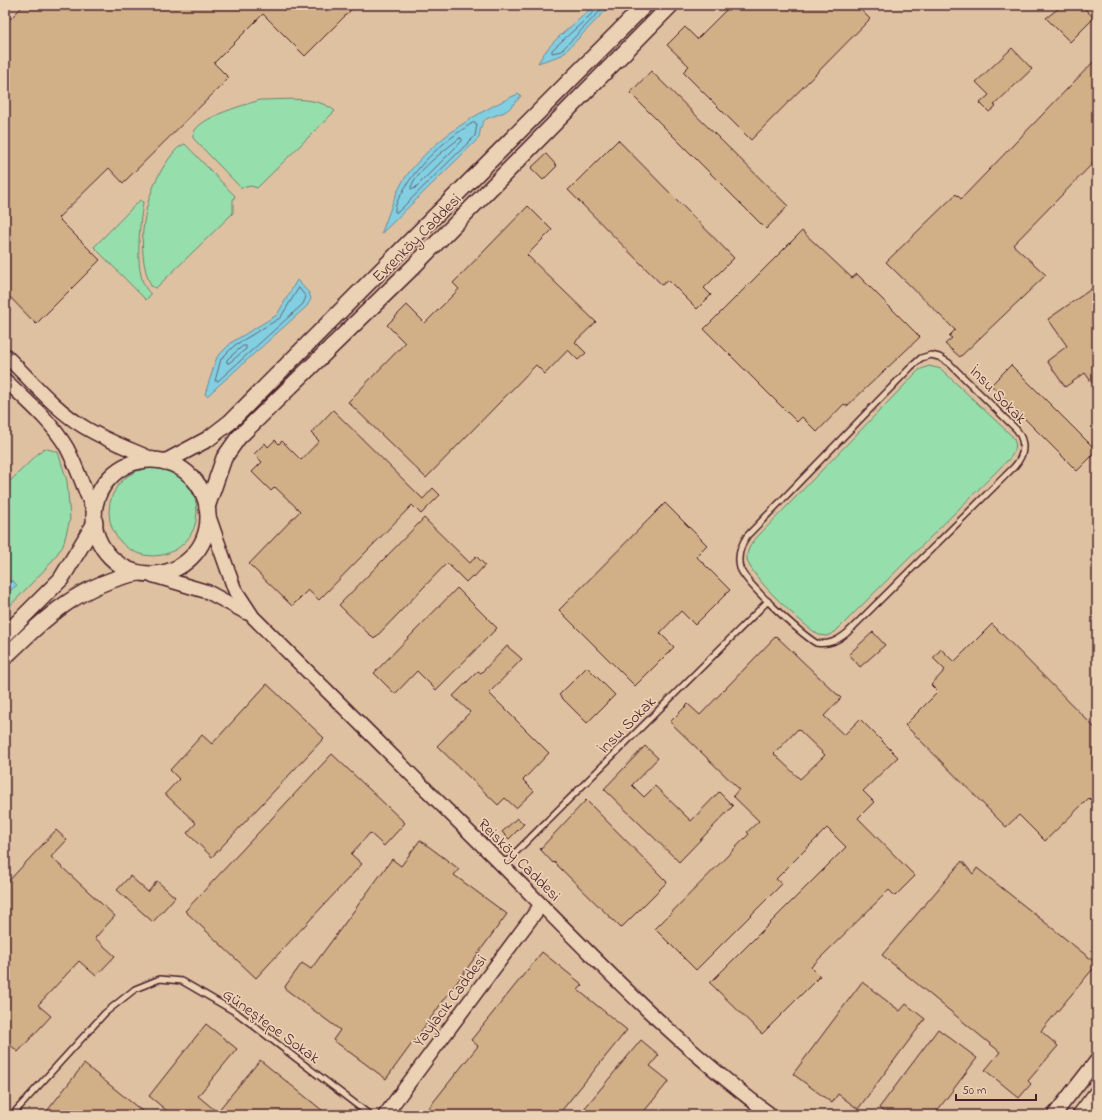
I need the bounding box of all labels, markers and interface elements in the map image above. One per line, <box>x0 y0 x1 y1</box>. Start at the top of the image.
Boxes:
street label: Evrenköy Caddesi <box>367 188 468 289</box>
street label: İnsu Sokak <box>963 361 1032 431</box>
street label: İnsu Sokak <box>593 690 663 760</box>
street label: Reisköy Caddesi <box>472 813 566 907</box>
street label: Yaylacık Caddesi <box>408 950 494 1053</box>
street label: Güneştepe Sokak <box>217 983 325 1071</box>
scale bar <box>956 1076 1036 1102</box>
text: 50 m <box>962 1082 986 1100</box>

